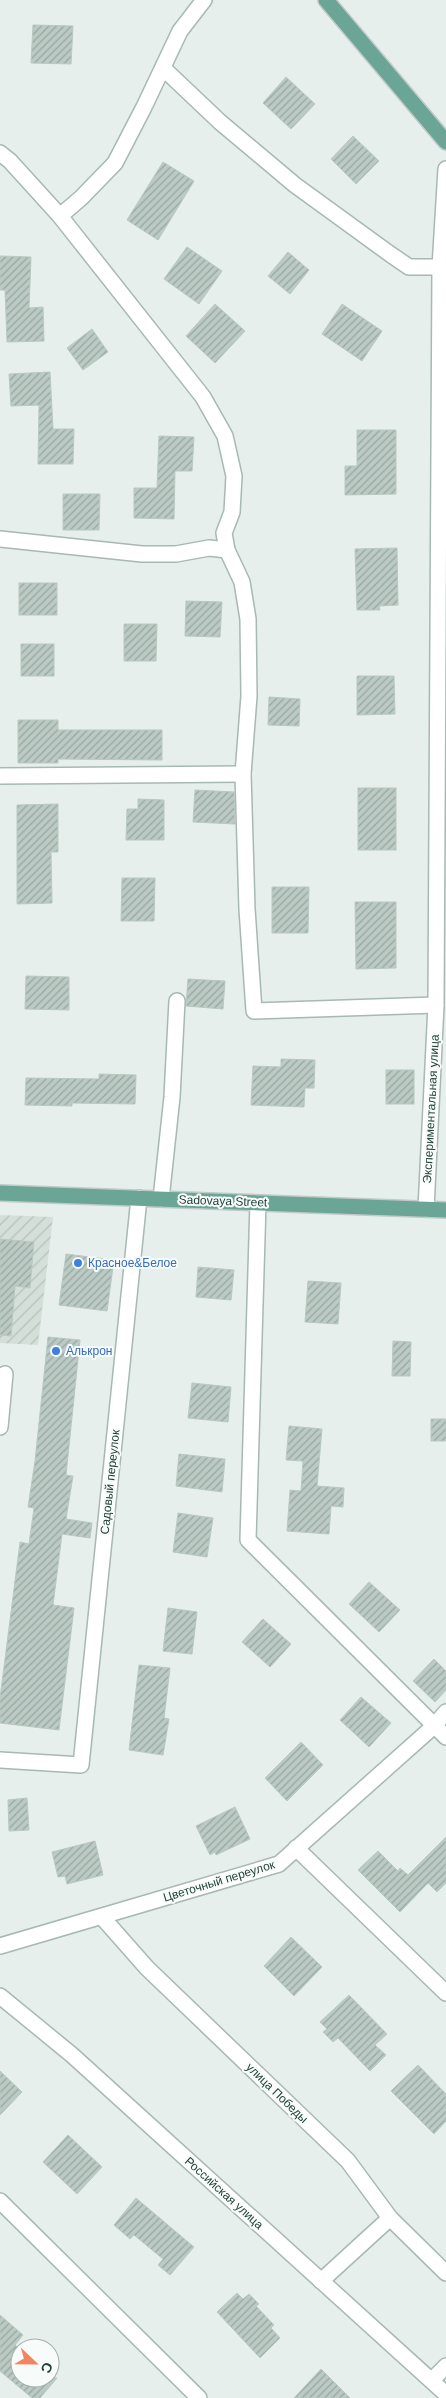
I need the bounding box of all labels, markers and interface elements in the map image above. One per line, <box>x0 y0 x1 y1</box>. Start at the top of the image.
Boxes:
street label: Экспериментальная улица <box>420 1034 442 1184</box>
street label: Sadovaya Street <box>178 1192 268 1210</box>
place label: Красное&Белое <box>88 1256 177 1270</box>
marker: Красное&Белое <box>72 1257 84 1269</box>
place label: Алькрон <box>66 1344 112 1358</box>
marker: Алькрон <box>50 1345 62 1357</box>
street label: Садовый переулок <box>98 1428 123 1535</box>
street label: Цветочный переулок <box>162 1857 277 1905</box>
street label: улица Победы <box>243 2060 311 2126</box>
street label: Российская улица <box>182 2154 266 2232</box>
north arrow <box>10 2338 60 2388</box>
text: С <box>38 2360 56 2376</box>

